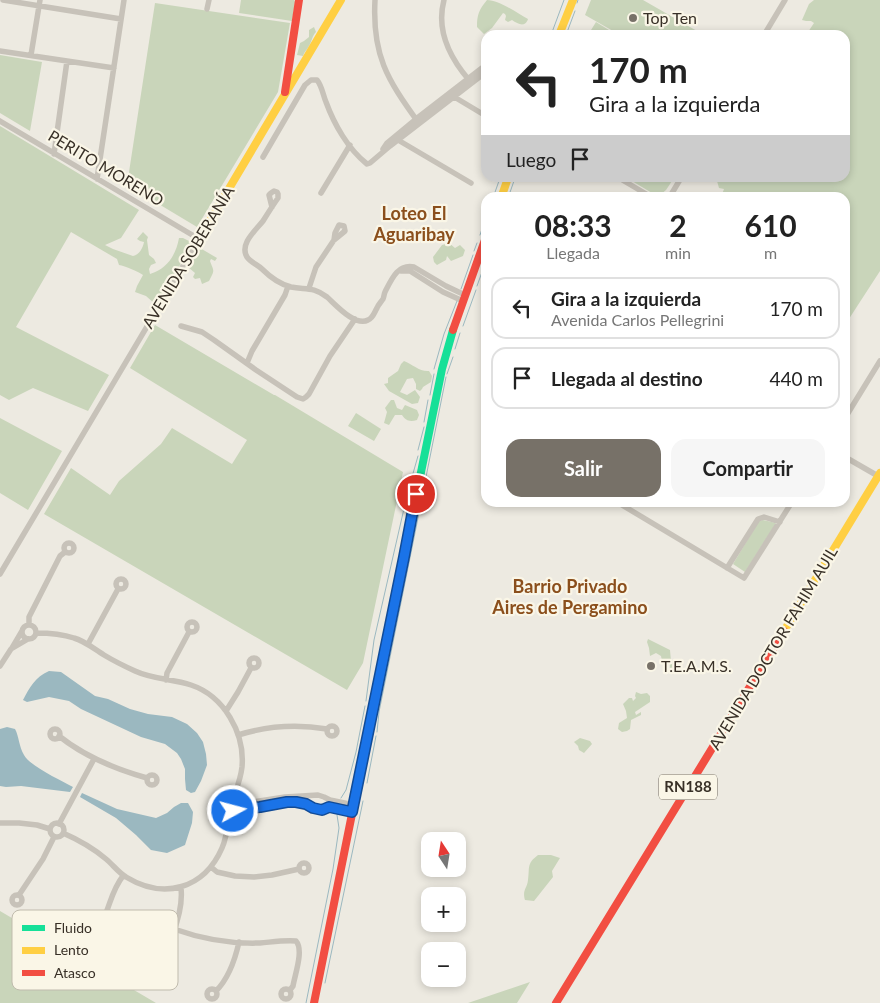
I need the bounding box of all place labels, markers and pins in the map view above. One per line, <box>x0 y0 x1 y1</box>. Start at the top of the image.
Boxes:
place label: Top Ten <box>643 8 697 27</box>
marker: Top Ten <box>627 12 639 24</box>
pin <box>395 473 437 515</box>
place label: T.E.A.M.S. <box>661 656 732 675</box>
marker: T.E.A.M.S. <box>645 660 657 672</box>

